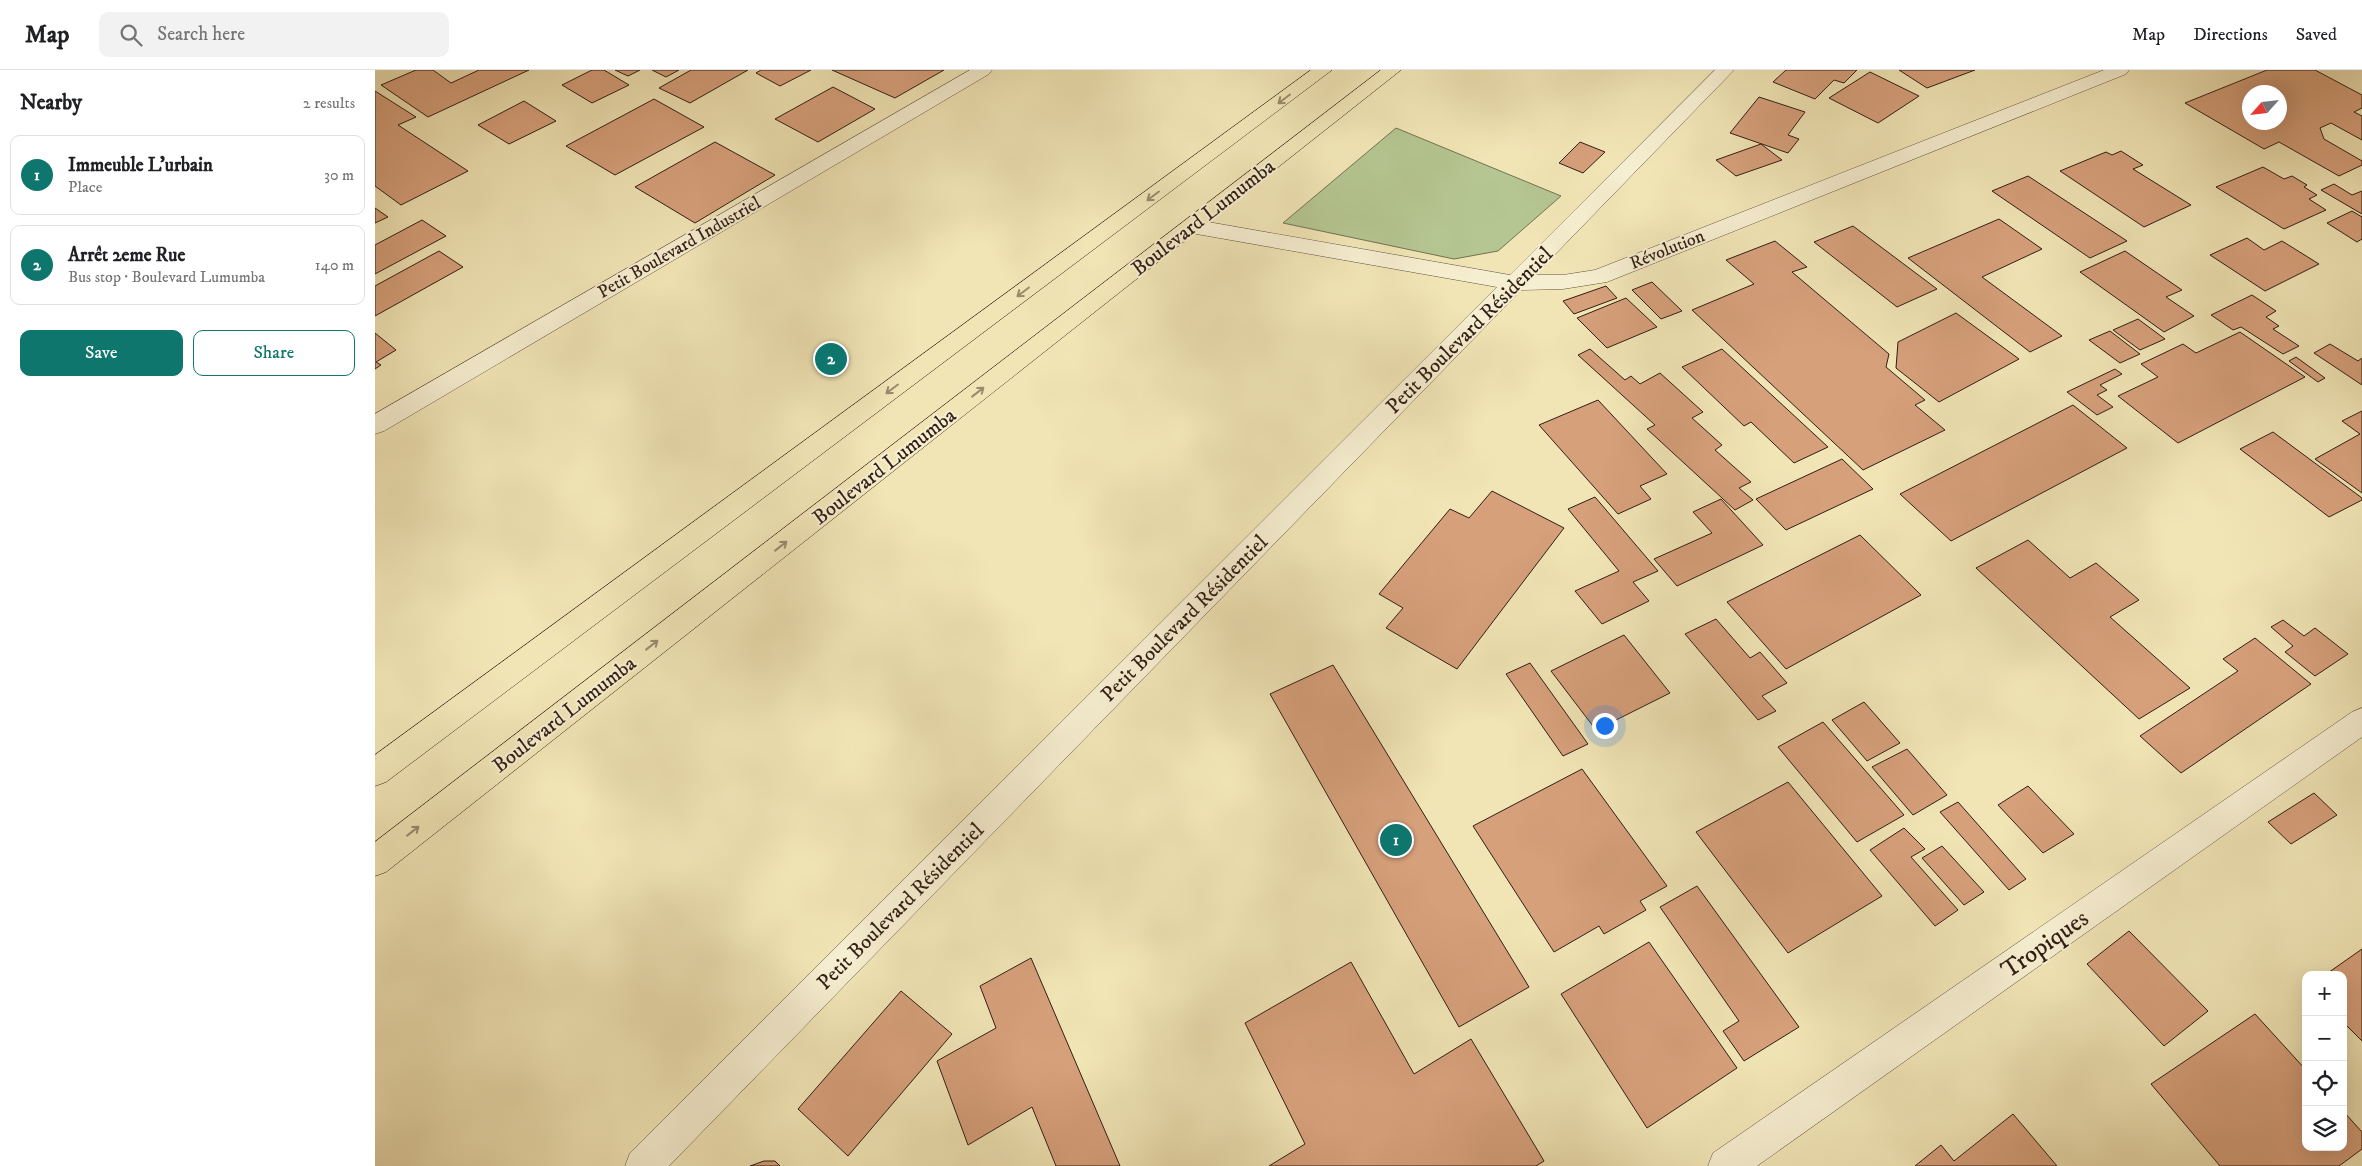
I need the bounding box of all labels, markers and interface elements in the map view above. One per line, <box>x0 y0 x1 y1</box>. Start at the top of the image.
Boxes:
search box <box>99 12 449 57</box>
text: Map <box>25 20 69 50</box>
icon: search <box>117 21 145 49</box>
text: Search here <box>157 23 245 46</box>
text: Map <box>2132 24 2165 46</box>
text: Directions <box>2193 24 2268 46</box>
text: Saved <box>2296 24 2337 46</box>
north arrow <box>2242 85 2287 130</box>
text: Nearby <box>20 90 82 116</box>
text: 2 results <box>303 93 355 113</box>
one-way arrow <box>1277 94 1291 104</box>
text: Immeuble L'urbain <box>68 154 213 177</box>
street label: Boulevard Lumumba <box>1127 154 1281 282</box>
text: 1 <box>34 165 40 185</box>
text: 30 m <box>324 165 354 185</box>
text: Place <box>68 177 102 197</box>
one-way arrow <box>1146 191 1160 201</box>
street label: Petit Boulevard Industriel <box>594 192 765 304</box>
street label: Révolution <box>1627 225 1708 275</box>
street label: Petit Boulevard Résidentiel <box>1381 241 1559 420</box>
text: Arrêt 2eme Rue <box>68 244 185 267</box>
text: 2 <box>33 255 41 275</box>
text: 140 m <box>315 255 354 275</box>
text: Bus stop · Boulevard Lumumba <box>68 267 265 287</box>
one-way arrow <box>1017 287 1030 298</box>
button: Save <box>20 330 183 376</box>
button: Share <box>193 330 355 376</box>
pin: 2 <box>815 340 847 378</box>
one-way arrow <box>885 384 899 394</box>
one-way arrow <box>971 387 984 398</box>
street label: Boulevard Lumumba <box>808 403 962 531</box>
street label: Petit Boulevard Résidentiel <box>1096 529 1274 708</box>
one-way arrow <box>774 540 787 551</box>
one-way arrow <box>645 640 658 651</box>
street label: Boulevard Lumumba <box>488 651 642 779</box>
your location <box>1592 713 1618 739</box>
street label: Petit Boulevard Résidentiel <box>812 817 990 996</box>
pin: 1 <box>1380 821 1412 859</box>
one-way arrow <box>407 825 420 836</box>
street label: Tropiques <box>1995 903 2095 986</box>
map controls <box>2302 971 2347 1151</box>
button: + <box>2302 971 2347 1016</box>
button: − <box>2302 1016 2347 1061</box>
button: locate <box>2302 1061 2347 1106</box>
button: layers <box>2302 1106 2347 1151</box>

